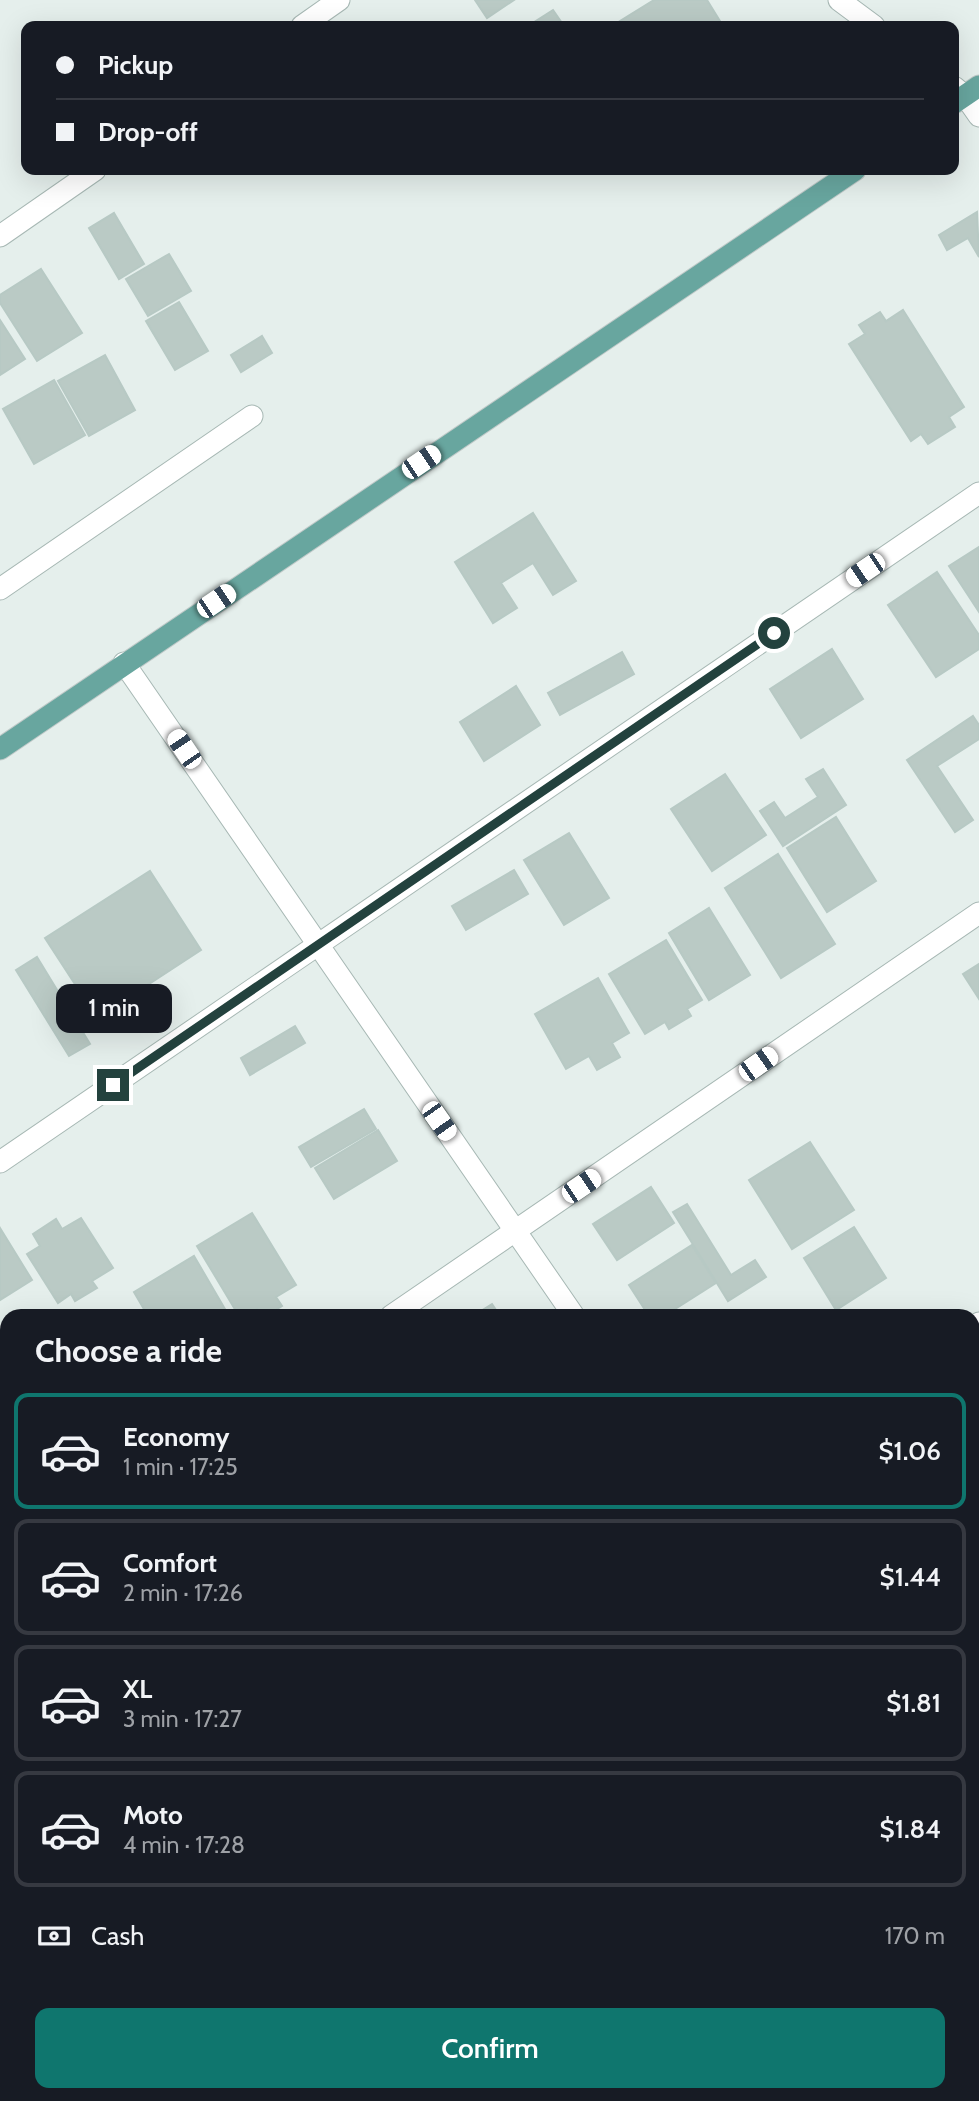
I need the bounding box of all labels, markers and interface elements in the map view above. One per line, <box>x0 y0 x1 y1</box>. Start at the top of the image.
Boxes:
text: Pickup <box>98 49 173 81</box>
text: Drop-off <box>98 116 198 148</box>
car <box>398 442 445 482</box>
car <box>842 550 889 590</box>
car <box>193 581 240 621</box>
route start <box>758 617 790 649</box>
car <box>164 726 205 772</box>
callout: 1 min <box>55 984 171 1032</box>
text: 1 min <box>88 994 140 1022</box>
car <box>735 1043 782 1085</box>
route end <box>97 1069 129 1101</box>
car <box>419 1098 460 1144</box>
car <box>558 1166 605 1206</box>
text: Choose a ride <box>35 1331 222 1370</box>
icon: car <box>39 1420 102 1483</box>
text: Economy <box>123 1421 229 1453</box>
text: $1.06 <box>878 1435 941 1467</box>
text: 1 min · 17:25 <box>123 1453 238 1481</box>
icon: car <box>39 1546 102 1609</box>
text: Comfort <box>123 1547 217 1579</box>
text: $1.44 <box>880 1561 941 1593</box>
text: 2 min · 17:26 <box>123 1579 243 1607</box>
icon: car <box>39 1672 102 1735</box>
text: XL <box>123 1673 152 1705</box>
text: $1.81 <box>886 1687 941 1719</box>
text: 3 min · 17:27 <box>123 1705 242 1733</box>
icon: car <box>39 1798 102 1861</box>
text: Moto <box>123 1799 183 1831</box>
text: $1.84 <box>880 1813 941 1845</box>
text: 4 min · 17:28 <box>123 1831 245 1859</box>
icon: cash <box>35 1917 73 1955</box>
text: Cash <box>91 1920 144 1952</box>
text: 170 m <box>885 1922 945 1950</box>
button: Confirm <box>35 2008 945 2088</box>

